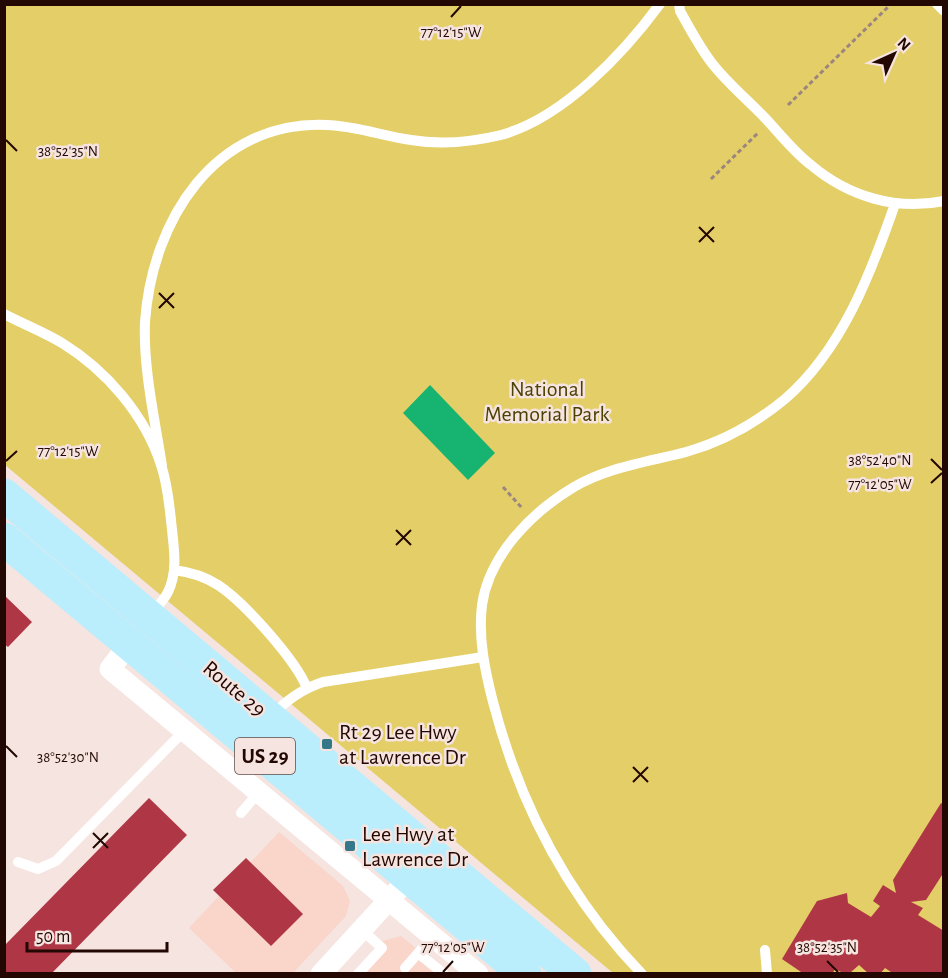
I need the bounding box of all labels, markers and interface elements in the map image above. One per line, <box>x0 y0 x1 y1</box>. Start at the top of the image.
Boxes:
north arrow <box>864 24 924 84</box>
text: 77°12'15"W <box>421 25 482 40</box>
text: N <box>894 35 913 54</box>
text: 38°52'35"N <box>38 144 98 159</box>
park label: National Memorial Park <box>485 378 609 425</box>
text: 77°12'15"W <box>38 444 99 459</box>
text: 38°52'40"N <box>849 453 911 468</box>
text: 77°12'05"W <box>848 477 912 492</box>
street label: Route 29 <box>199 656 270 721</box>
place label: Rt 29 Lee Hwy at Lawrence Dr <box>339 721 466 768</box>
marker: Rt 29 Lee Hwy at Lawrence Dr <box>320 737 334 751</box>
road number: US 29 <box>235 738 295 774</box>
text: 38°52'30"N <box>37 750 99 765</box>
place label: Lee Hwy at Lawrence Dr <box>362 823 468 870</box>
marker: Lee Hwy at Lawrence Dr <box>343 839 357 853</box>
scale bar <box>27 915 166 953</box>
text: 50 m <box>36 928 70 946</box>
text: 77°12'05"W <box>421 940 485 955</box>
text: 38°52'35"N <box>797 940 857 955</box>

